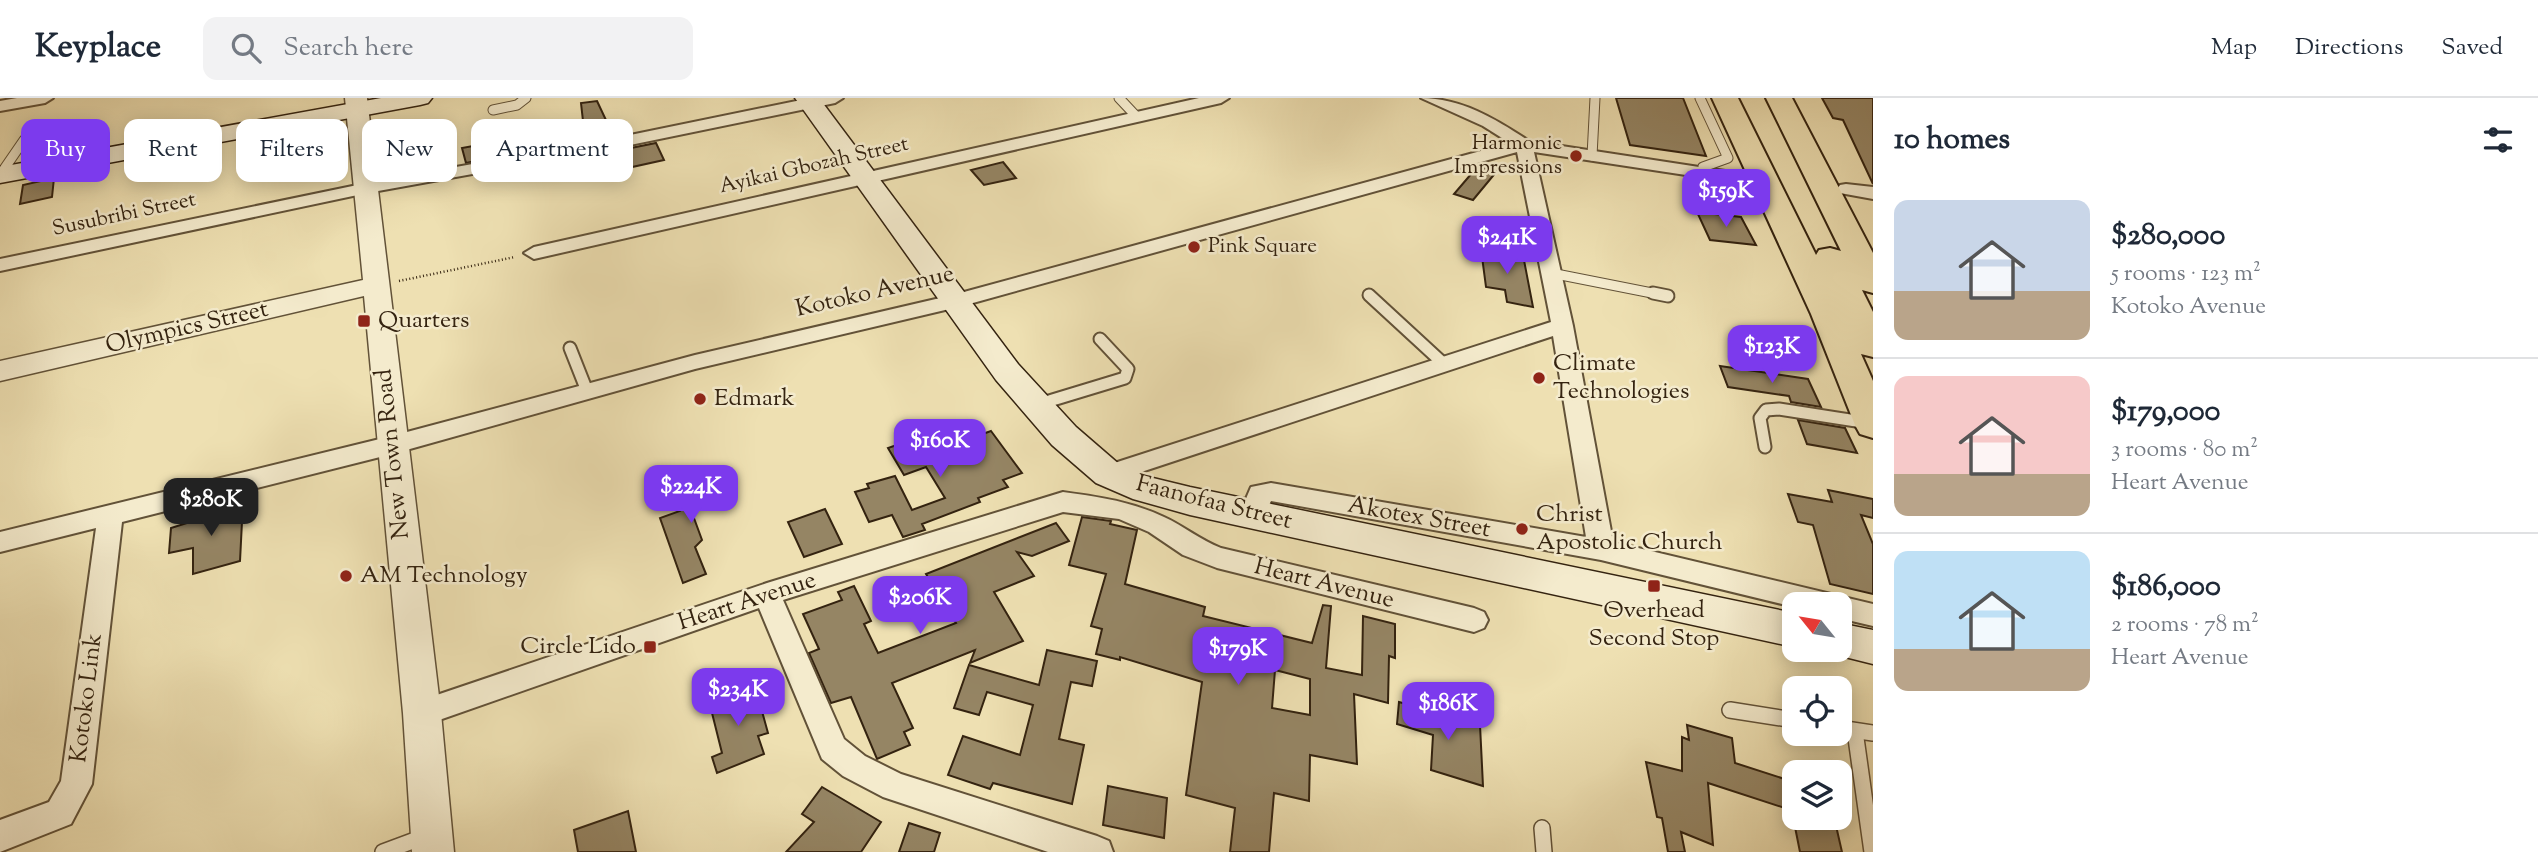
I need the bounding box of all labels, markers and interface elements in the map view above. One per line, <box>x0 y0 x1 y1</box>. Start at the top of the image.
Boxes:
search box <box>203 17 693 80</box>
text: Keyplace <box>35 24 161 72</box>
icon: search <box>227 29 265 67</box>
text: Search here <box>283 30 414 67</box>
text: Map <box>2211 31 2257 65</box>
text: Directions <box>2295 31 2403 65</box>
text: Saved <box>2441 31 2503 65</box>
chip: Buy <box>21 119 110 182</box>
chip: Rent <box>124 119 222 182</box>
chip: Filters <box>236 119 348 182</box>
chip: New <box>362 119 457 182</box>
chip: Apartment <box>471 119 633 182</box>
text: 10 homes <box>1894 119 2010 162</box>
icon: filters <box>2479 121 2517 159</box>
place label: Harmonic Impressions <box>1454 129 1562 183</box>
street label: Ayikai Gbozah Street <box>717 130 911 202</box>
marker: Harmonic Impressions <box>1568 148 1584 164</box>
pin: $159K <box>1677 170 1775 229</box>
text: $159K <box>1698 175 1754 208</box>
street label: Susubribi Street <box>49 185 199 245</box>
text: $280,000 <box>2111 215 2225 258</box>
pin: $241K <box>1458 216 1556 276</box>
text: $241K <box>1477 222 1537 255</box>
icon: home <box>1950 228 2034 312</box>
place label: Pink Square <box>1208 232 1317 262</box>
marker: Pink Square <box>1186 239 1202 255</box>
street label: Kotoko Avenue <box>792 257 958 327</box>
text: 5 rooms · 123 m² <box>2111 258 2261 291</box>
text: Kotoko Avenue <box>2111 291 2266 324</box>
street label: Olympics Street <box>102 293 272 363</box>
place label: Quarters <box>378 304 470 338</box>
marker: Quarters <box>356 313 372 329</box>
pin: $123K <box>1723 326 1821 385</box>
text: $123K <box>1744 331 1800 364</box>
place label: Climate Technologies <box>1553 347 1689 409</box>
street label: New Town Road <box>367 367 419 541</box>
marker: Climate Technologies <box>1531 370 1547 386</box>
place label: Edmark <box>714 382 795 416</box>
marker: Edmark <box>692 391 708 407</box>
text: $179,000 <box>2111 391 2220 434</box>
icon: home <box>1950 404 2034 488</box>
pin: $160K <box>891 420 989 479</box>
text: $160K <box>910 425 970 458</box>
text: 3 rooms · 80 m² <box>2111 434 2258 467</box>
pin: $224K <box>642 466 740 525</box>
street label: Faanofaa Street <box>1132 467 1296 539</box>
text: Heart Avenue <box>2111 467 2248 500</box>
text: $224K <box>660 471 722 504</box>
pin: $280K <box>162 478 260 538</box>
text: $280K <box>179 484 243 517</box>
street label: Akotex Street <box>1345 489 1493 547</box>
place label: Christ Apostolic Church <box>1536 498 1723 560</box>
marker: Christ Apostolic Church <box>1514 521 1530 537</box>
street label: Heart Avenue <box>1250 550 1398 618</box>
place label: AM Technology <box>360 559 528 593</box>
street label: Heart Avenue <box>674 564 820 640</box>
text: $186,000 <box>2111 566 2221 609</box>
marker: AM Technology <box>338 568 354 584</box>
pin: $206K <box>871 576 969 636</box>
marker: Overhead Second Stop <box>1646 578 1662 594</box>
icon: home <box>1950 579 2034 663</box>
text: $206K <box>888 582 952 615</box>
north arrow <box>1782 592 1852 662</box>
map controls <box>1782 592 1852 830</box>
place label: Overhead Second Stop <box>1589 594 1719 656</box>
text: 2 rooms · 78 m² <box>2111 609 2259 642</box>
pin: $179K <box>1189 628 1287 687</box>
place label: Circle Lido <box>520 630 636 664</box>
street label: Kotoko Link <box>62 631 112 765</box>
text: $179K <box>1209 633 1268 666</box>
marker: Circle Lido <box>642 639 658 655</box>
text: Heart Avenue <box>2111 642 2248 675</box>
pin: $234K <box>689 668 787 728</box>
text: $234K <box>708 674 768 707</box>
button: locate <box>1782 676 1852 746</box>
pin: $186K <box>1399 682 1497 742</box>
text: $186K <box>1418 688 1478 721</box>
button: layers <box>1782 760 1852 830</box>

